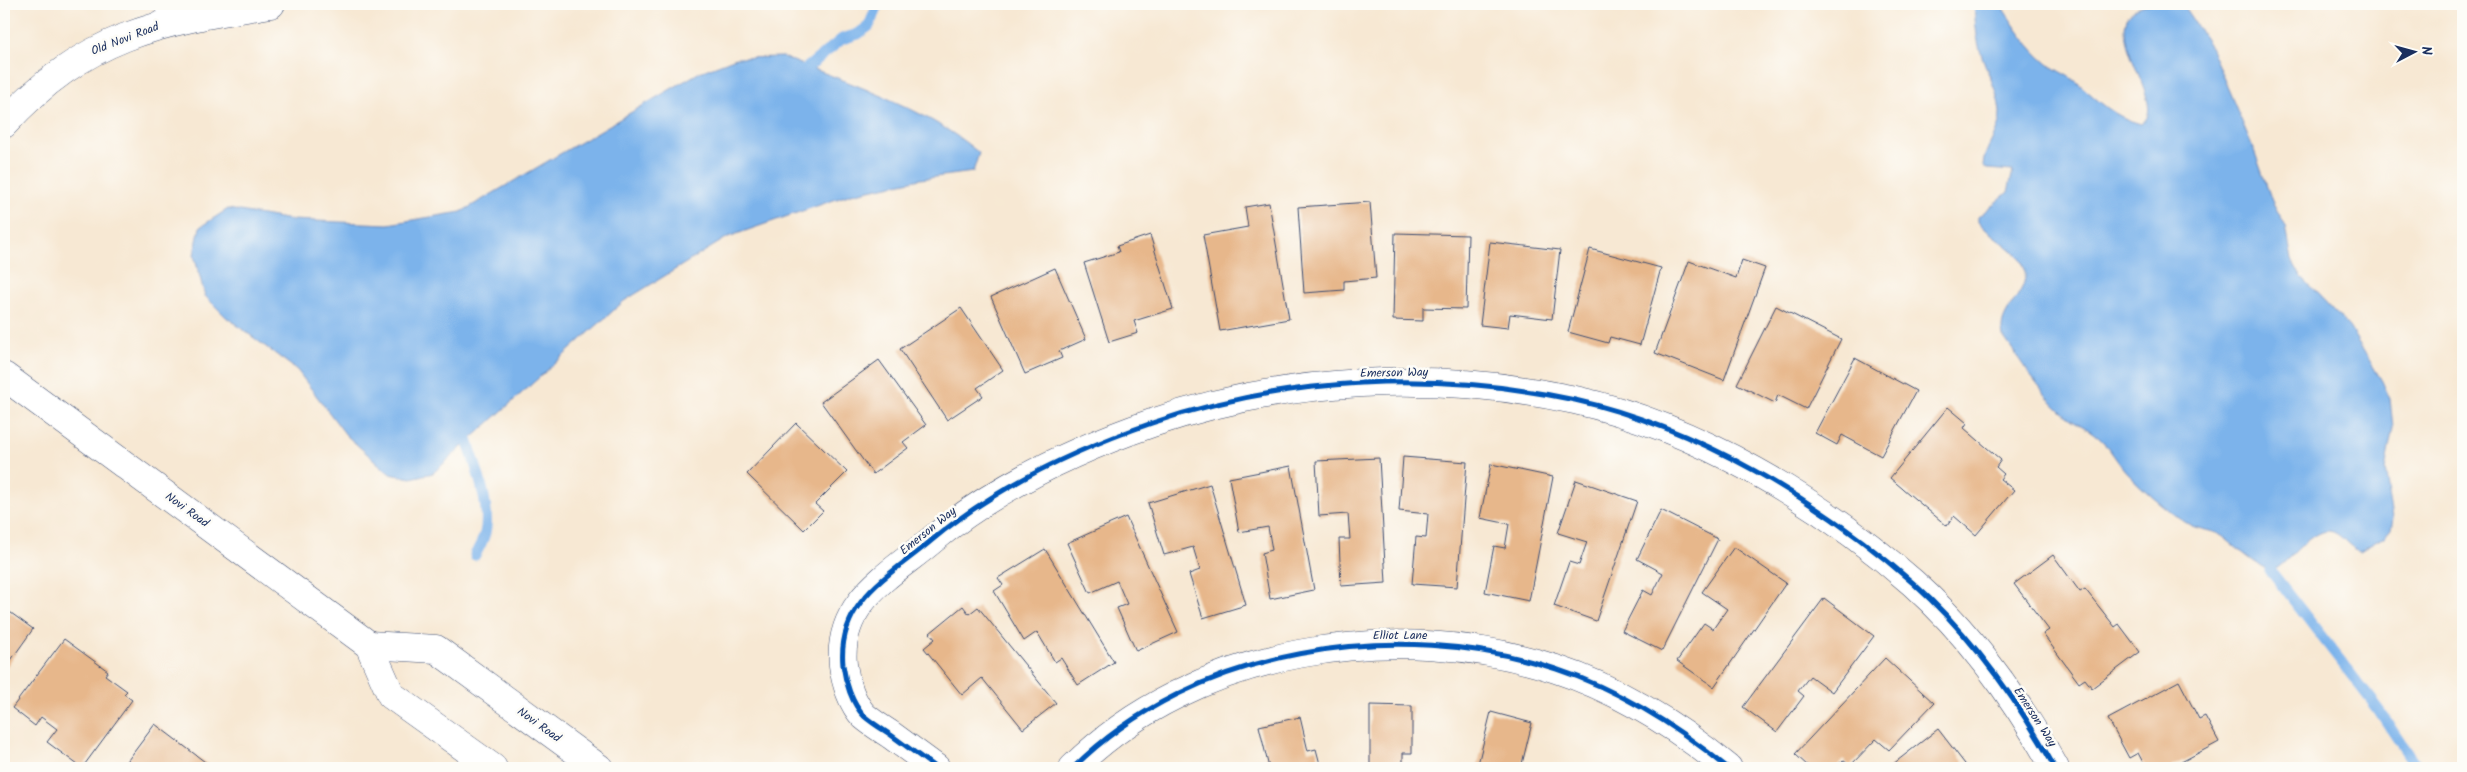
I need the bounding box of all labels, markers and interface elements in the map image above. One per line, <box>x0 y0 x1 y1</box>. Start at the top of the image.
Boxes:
street label: Old Novi Road <box>88 17 163 61</box>
north arrow <box>2390 28 2440 78</box>
text: N <box>2415 45 2437 56</box>
street label: Emerson Way <box>1360 363 1429 383</box>
street label: Novi Road <box>161 488 214 533</box>
street label: Emerson Way <box>895 502 961 560</box>
street label: Elliot Lane <box>1373 626 1428 645</box>
street label: Emerson Way <box>2008 683 2062 751</box>
street label: Novi Road <box>513 703 566 748</box>

